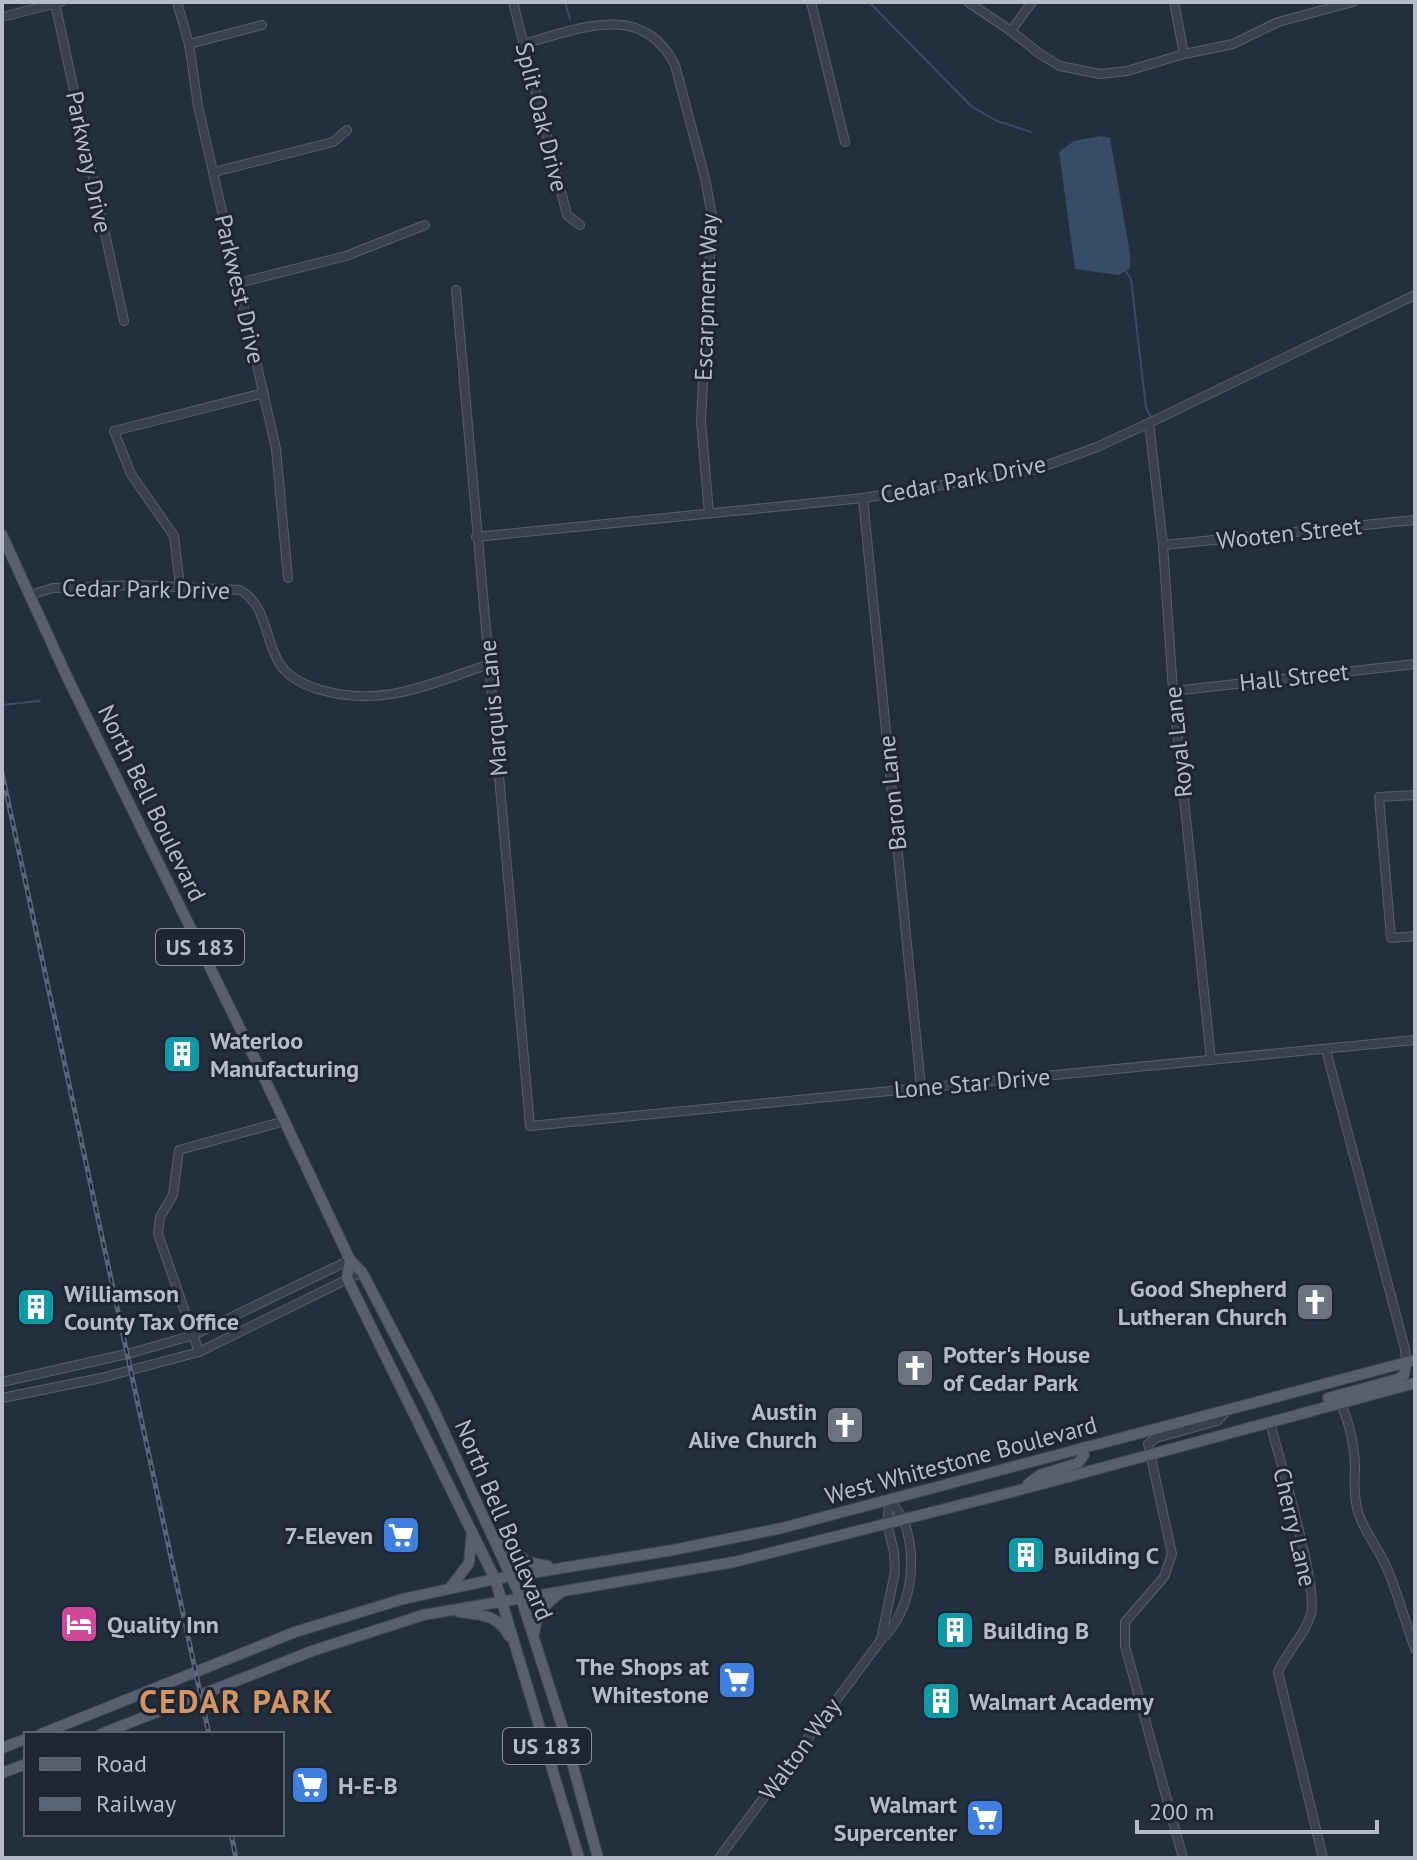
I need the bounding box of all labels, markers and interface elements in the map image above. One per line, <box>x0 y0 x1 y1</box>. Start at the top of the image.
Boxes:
street label: Split Oak Drive <box>508 39 576 195</box>
street label: Parkway Drive <box>59 88 119 236</box>
street label: Parkwest Drive <box>208 211 272 367</box>
street label: Escarpment Way <box>688 213 724 381</box>
street label: Cedar Park Drive <box>878 448 1048 510</box>
street label: Wooten Street <box>1215 510 1363 556</box>
street label: Cedar Park Drive <box>62 572 230 606</box>
street label: Marquis Lane <box>472 638 514 778</box>
street label: Hall Street <box>1238 656 1350 698</box>
street label: Royal Lane <box>1157 685 1199 799</box>
street label: North Bell Boulevard <box>91 699 213 907</box>
street label: Baron Lane <box>871 734 913 852</box>
road number: US 183 <box>156 929 244 965</box>
place label: Waterloo Manufacturing <box>210 1025 359 1084</box>
building icon: Waterloo Manufacturing <box>161 1033 203 1075</box>
street label: Lone Star Drive <box>893 1061 1051 1105</box>
place label: Good Shepherd Lutheran Church <box>1118 1273 1287 1332</box>
place label: Williamson County Tax Office <box>64 1278 239 1337</box>
church icon: Good Shepherd Lutheran Church <box>1294 1281 1336 1323</box>
building icon: Williamson County Tax Office <box>15 1286 57 1328</box>
place label: Potter's House of Cedar Park <box>943 1339 1090 1398</box>
church icon: Potter's House of Cedar Park <box>894 1347 936 1389</box>
place label: Austin Alive Church <box>688 1396 817 1455</box>
church icon: Austin Alive Church <box>824 1404 866 1446</box>
street label: West Whitestone Boulevard <box>822 1409 1100 1511</box>
street label: North Bell Boulevard <box>448 1415 560 1625</box>
street label: Cherry Lane <box>1266 1464 1324 1590</box>
supermarket icon: 7-Eleven <box>380 1514 422 1556</box>
place label: 7-Eleven <box>284 1520 373 1551</box>
building icon: Building C <box>1005 1534 1047 1576</box>
place label: Building C <box>1054 1540 1159 1571</box>
hotel icon: Quality Inn <box>58 1603 100 1645</box>
place label: Quality Inn <box>107 1609 219 1640</box>
building icon: Building B <box>934 1609 976 1651</box>
place label: Building B <box>983 1615 1089 1646</box>
place label: The Shops at Whitestone <box>576 1651 710 1710</box>
supermarket icon: The Shops at Whitestone <box>716 1659 758 1701</box>
district label: CEDAR PARK <box>139 1680 335 1722</box>
building icon: Walmart Academy <box>920 1680 962 1722</box>
place label: Walmart Academy <box>969 1686 1154 1717</box>
street label: Walton Way <box>752 1692 848 1806</box>
road number: US 183 <box>503 1728 591 1764</box>
legend <box>24 1732 284 1836</box>
text: Road <box>96 1748 147 1779</box>
supermarket icon: H-E-B <box>289 1764 331 1806</box>
place label: H-E-B <box>338 1770 398 1801</box>
scale bar <box>1137 1784 1377 1834</box>
text: Railway <box>96 1788 176 1819</box>
place label: Walmart Supercenter <box>834 1789 958 1848</box>
text: 200 m <box>1149 1796 1214 1827</box>
supermarket icon: Walmart Supercenter <box>964 1797 1006 1839</box>

